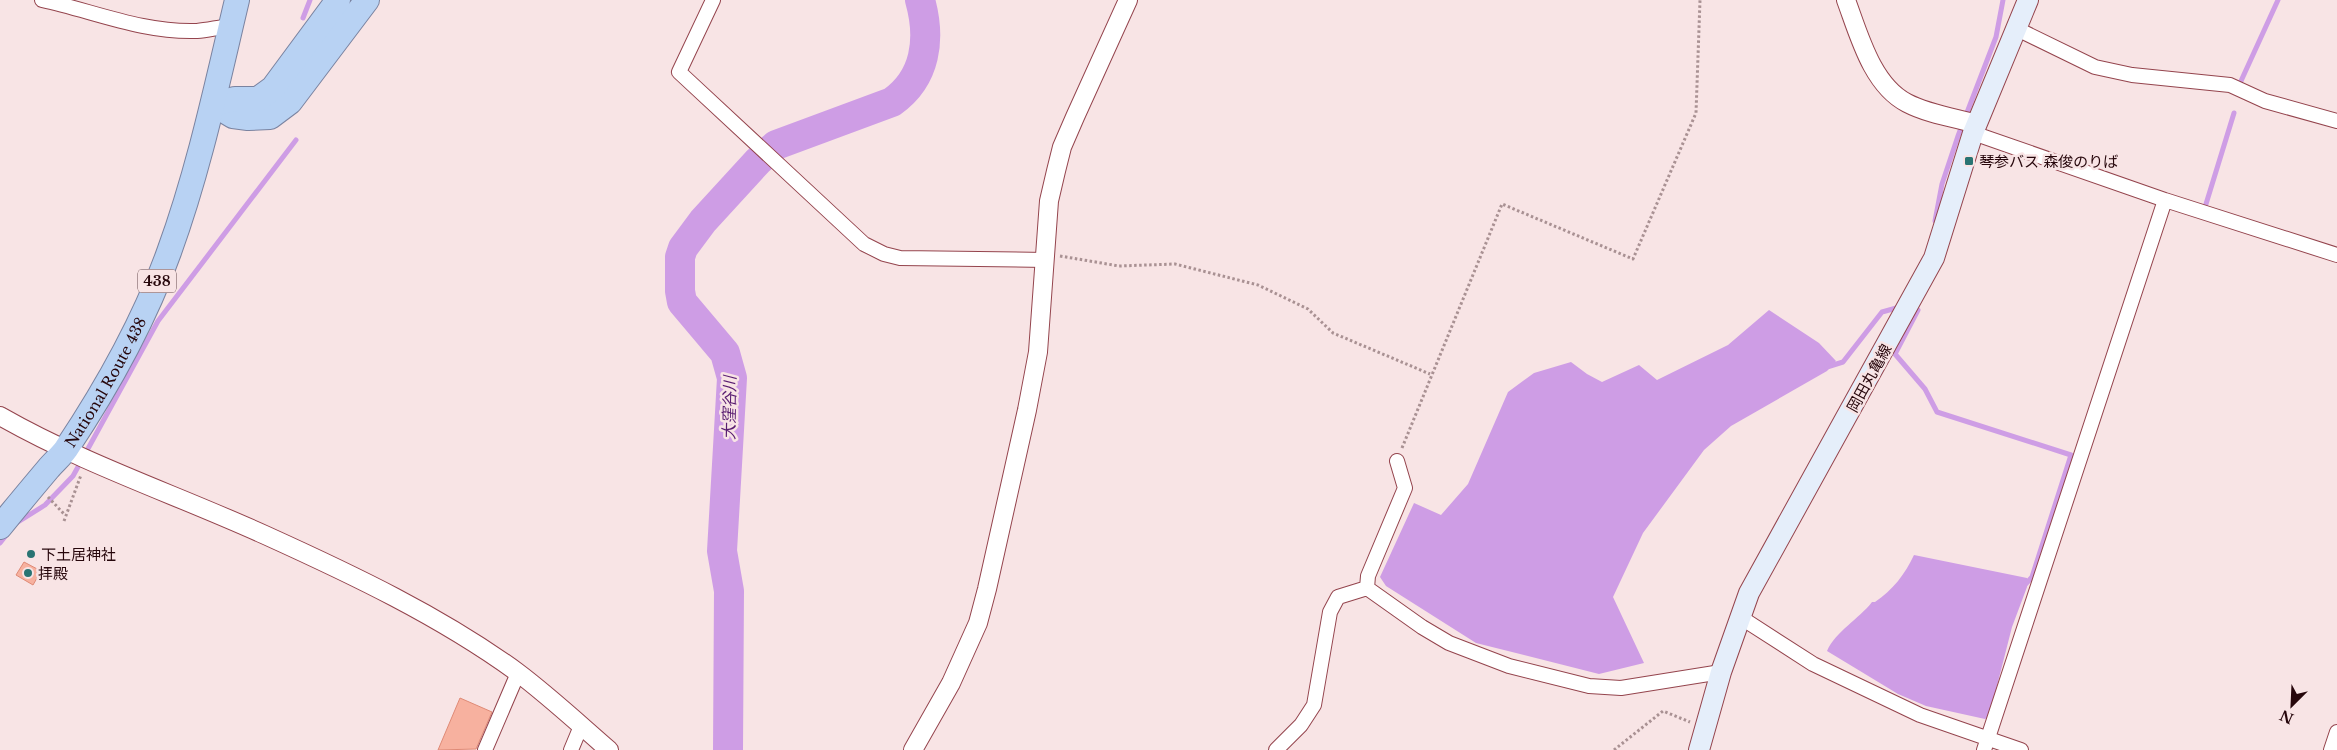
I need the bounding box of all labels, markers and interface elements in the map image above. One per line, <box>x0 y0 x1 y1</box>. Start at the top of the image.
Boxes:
place label: 琴参バス 森俊のりば <box>1979 152 2118 171</box>
marker: 琴参バス 森俊のりば <box>1963 155 1975 167</box>
road number: 438 <box>138 270 176 292</box>
street label: National Route 438 <box>60 314 150 451</box>
street label: 岡田丸亀線 <box>1843 341 1895 415</box>
water label: 大窪谷川 <box>718 374 740 440</box>
place label: 下土居神社 <box>41 545 116 564</box>
marker: 下土居神社 <box>25 548 37 560</box>
place label: 拝殿 <box>38 564 68 583</box>
marker: 拝殿 <box>22 567 34 579</box>
north arrow <box>2267 680 2317 730</box>
text: N <box>2277 706 2296 728</box>

